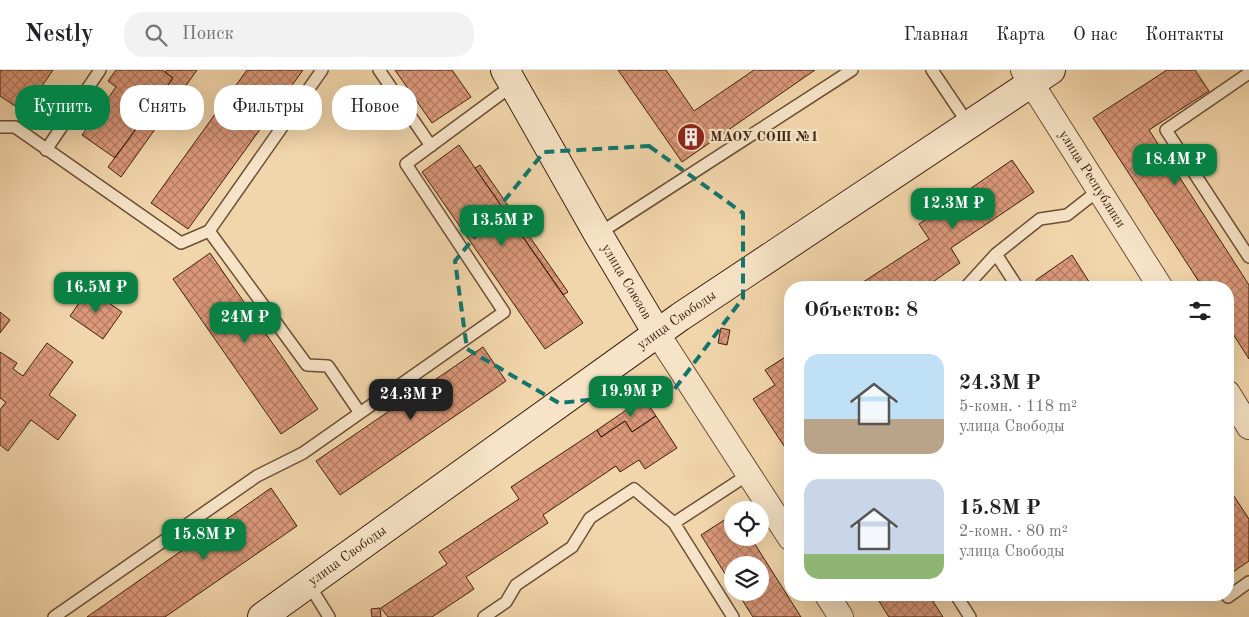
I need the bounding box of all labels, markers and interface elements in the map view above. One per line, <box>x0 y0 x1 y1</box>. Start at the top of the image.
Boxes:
search box <box>124 12 474 57</box>
icon: search <box>142 21 170 49</box>
text: Nestly <box>25 23 94 47</box>
text: Поиск <box>182 25 234 44</box>
text: Главная <box>904 26 968 44</box>
text: Карта <box>996 26 1045 44</box>
text: О нас <box>1073 26 1117 44</box>
text: Контакты <box>1145 26 1224 44</box>
chip: Купить <box>15 85 110 130</box>
chip: Снять <box>120 85 204 130</box>
chip: Фильтры <box>214 85 322 130</box>
chip: Новое <box>332 85 417 130</box>
building icon: МАОУ СОШ №1 <box>676 122 706 152</box>
street label: улица Республики <box>1056 128 1128 230</box>
place label: МАОУ СОШ №1 <box>710 130 819 144</box>
pin: 18.4M ₽ <box>1129 144 1221 186</box>
text: 18.4M ₽ <box>1144 152 1206 168</box>
pin: 12.3M ₽ <box>907 188 999 230</box>
text: 12.3M ₽ <box>922 196 984 212</box>
pin: 13.5M ₽ <box>456 204 548 247</box>
text: 13.5M ₽ <box>471 213 533 229</box>
street label: улица Союзов <box>599 241 654 322</box>
pin: 16.5M ₽ <box>50 272 142 314</box>
text: 16.5M ₽ <box>65 280 127 296</box>
street label: улица Свободы <box>635 288 719 352</box>
icon: filters <box>1186 297 1214 325</box>
text: Объектов: 8 <box>804 300 918 321</box>
pin: 24M ₽ <box>210 302 280 344</box>
text: 24M ₽ <box>221 310 269 326</box>
text: 24.3M ₽ <box>959 373 1041 394</box>
icon: home <box>844 374 904 434</box>
pin: 19.9M ₽ <box>585 376 677 418</box>
pin: 24.3M ₽ <box>365 378 457 421</box>
text: 19.9M ₽ <box>600 384 662 400</box>
text: 24.3M ₽ <box>380 387 442 403</box>
text: 5-комн. · 118 m² <box>959 399 1077 415</box>
text: улица Свободы <box>959 419 1065 435</box>
text: 15.8M ₽ <box>959 498 1041 519</box>
icon: home <box>844 499 904 559</box>
map controls <box>724 501 769 601</box>
button: locate <box>724 501 769 546</box>
pin: 15.8M ₽ <box>158 518 250 561</box>
street label: улица Свободы <box>306 523 389 588</box>
text: 2-комн. · 80 m² <box>959 524 1068 540</box>
text: 15.8M ₽ <box>173 527 235 543</box>
text: улица Свободы <box>959 544 1065 560</box>
button: layers <box>724 556 769 601</box>

